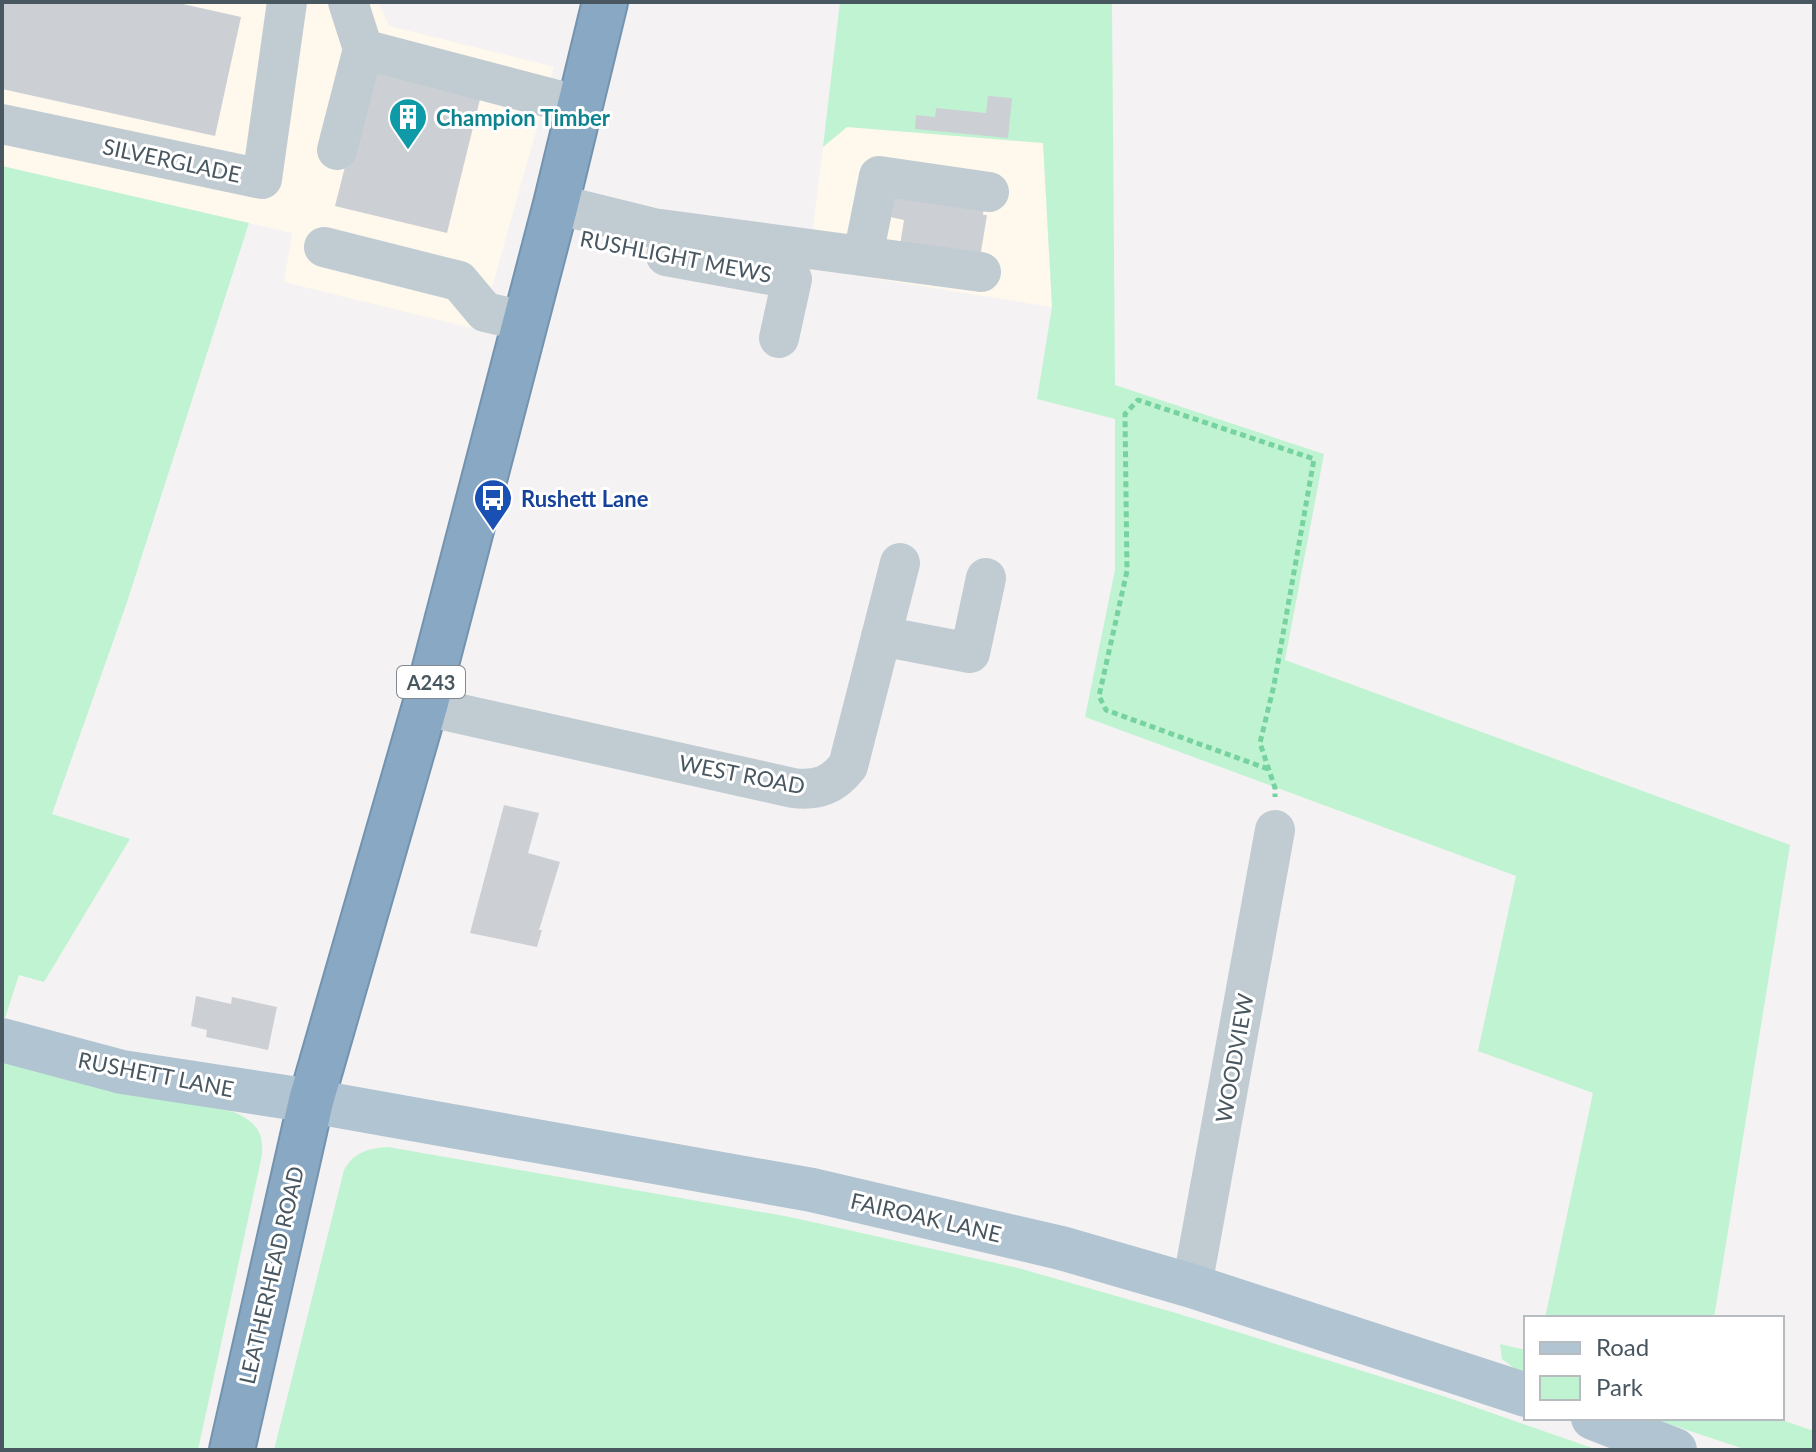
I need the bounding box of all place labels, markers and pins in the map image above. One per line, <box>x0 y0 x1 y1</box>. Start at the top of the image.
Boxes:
building icon: Champion Timber <box>387 96 429 151</box>
place label: Champion Timber <box>436 104 611 131</box>
bus stop icon: Rushett Lane <box>472 477 514 532</box>
place label: Rushett Lane <box>521 485 649 512</box>

